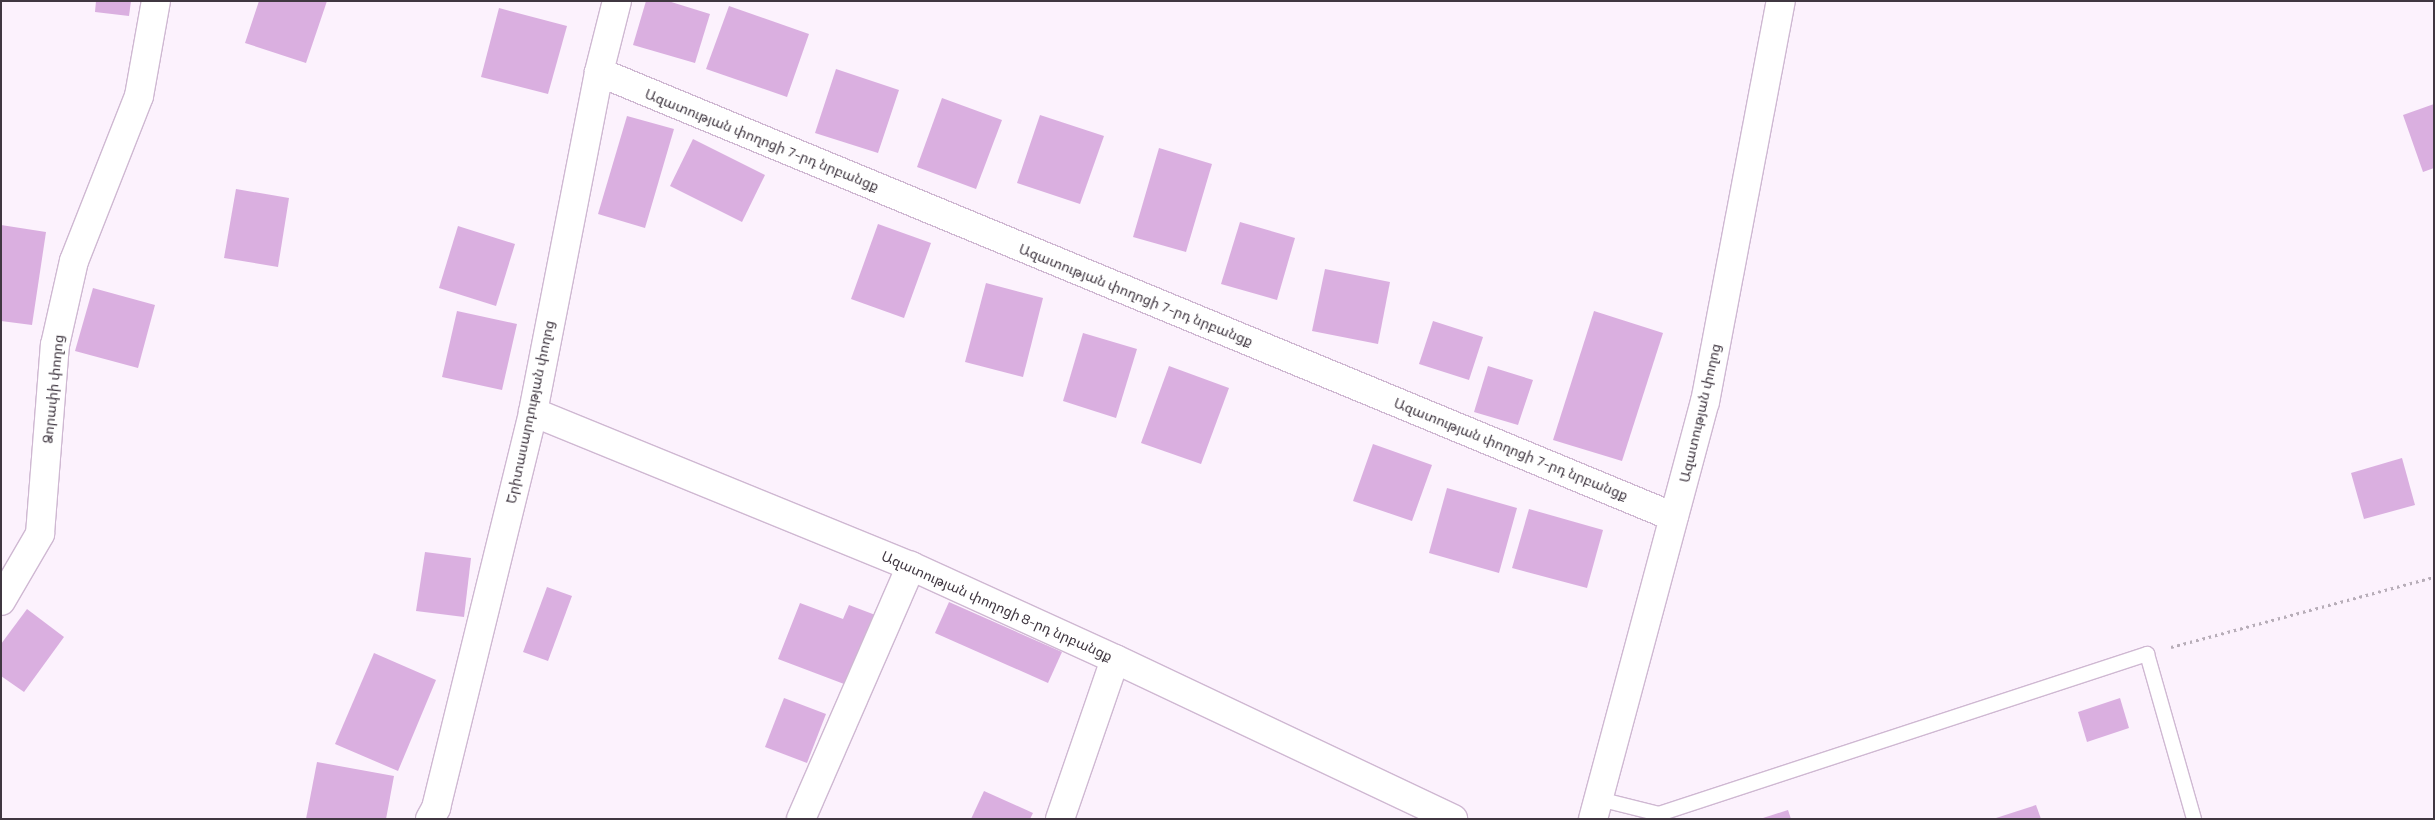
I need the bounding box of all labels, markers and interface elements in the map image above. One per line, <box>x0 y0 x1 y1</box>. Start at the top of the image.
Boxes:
street label: Ազատության փողոցի 7-րդ նրբանցք <box>642 85 882 195</box>
street label: Ազատության փողոցի 7-րդ նրբանցք <box>1016 240 1256 350</box>
street label: Երիտասարդության փողոց <box>502 319 558 505</box>
street label: Ձորափի փողոց <box>39 334 67 444</box>
street label: Ազատության փողոց <box>1676 342 1724 484</box>
street label: Ազատության փողոցի 7-րդ նրբանցք <box>1391 394 1631 504</box>
street label: Ազատության փողոցի 8-րդ նրբանցք <box>879 547 1115 665</box>

